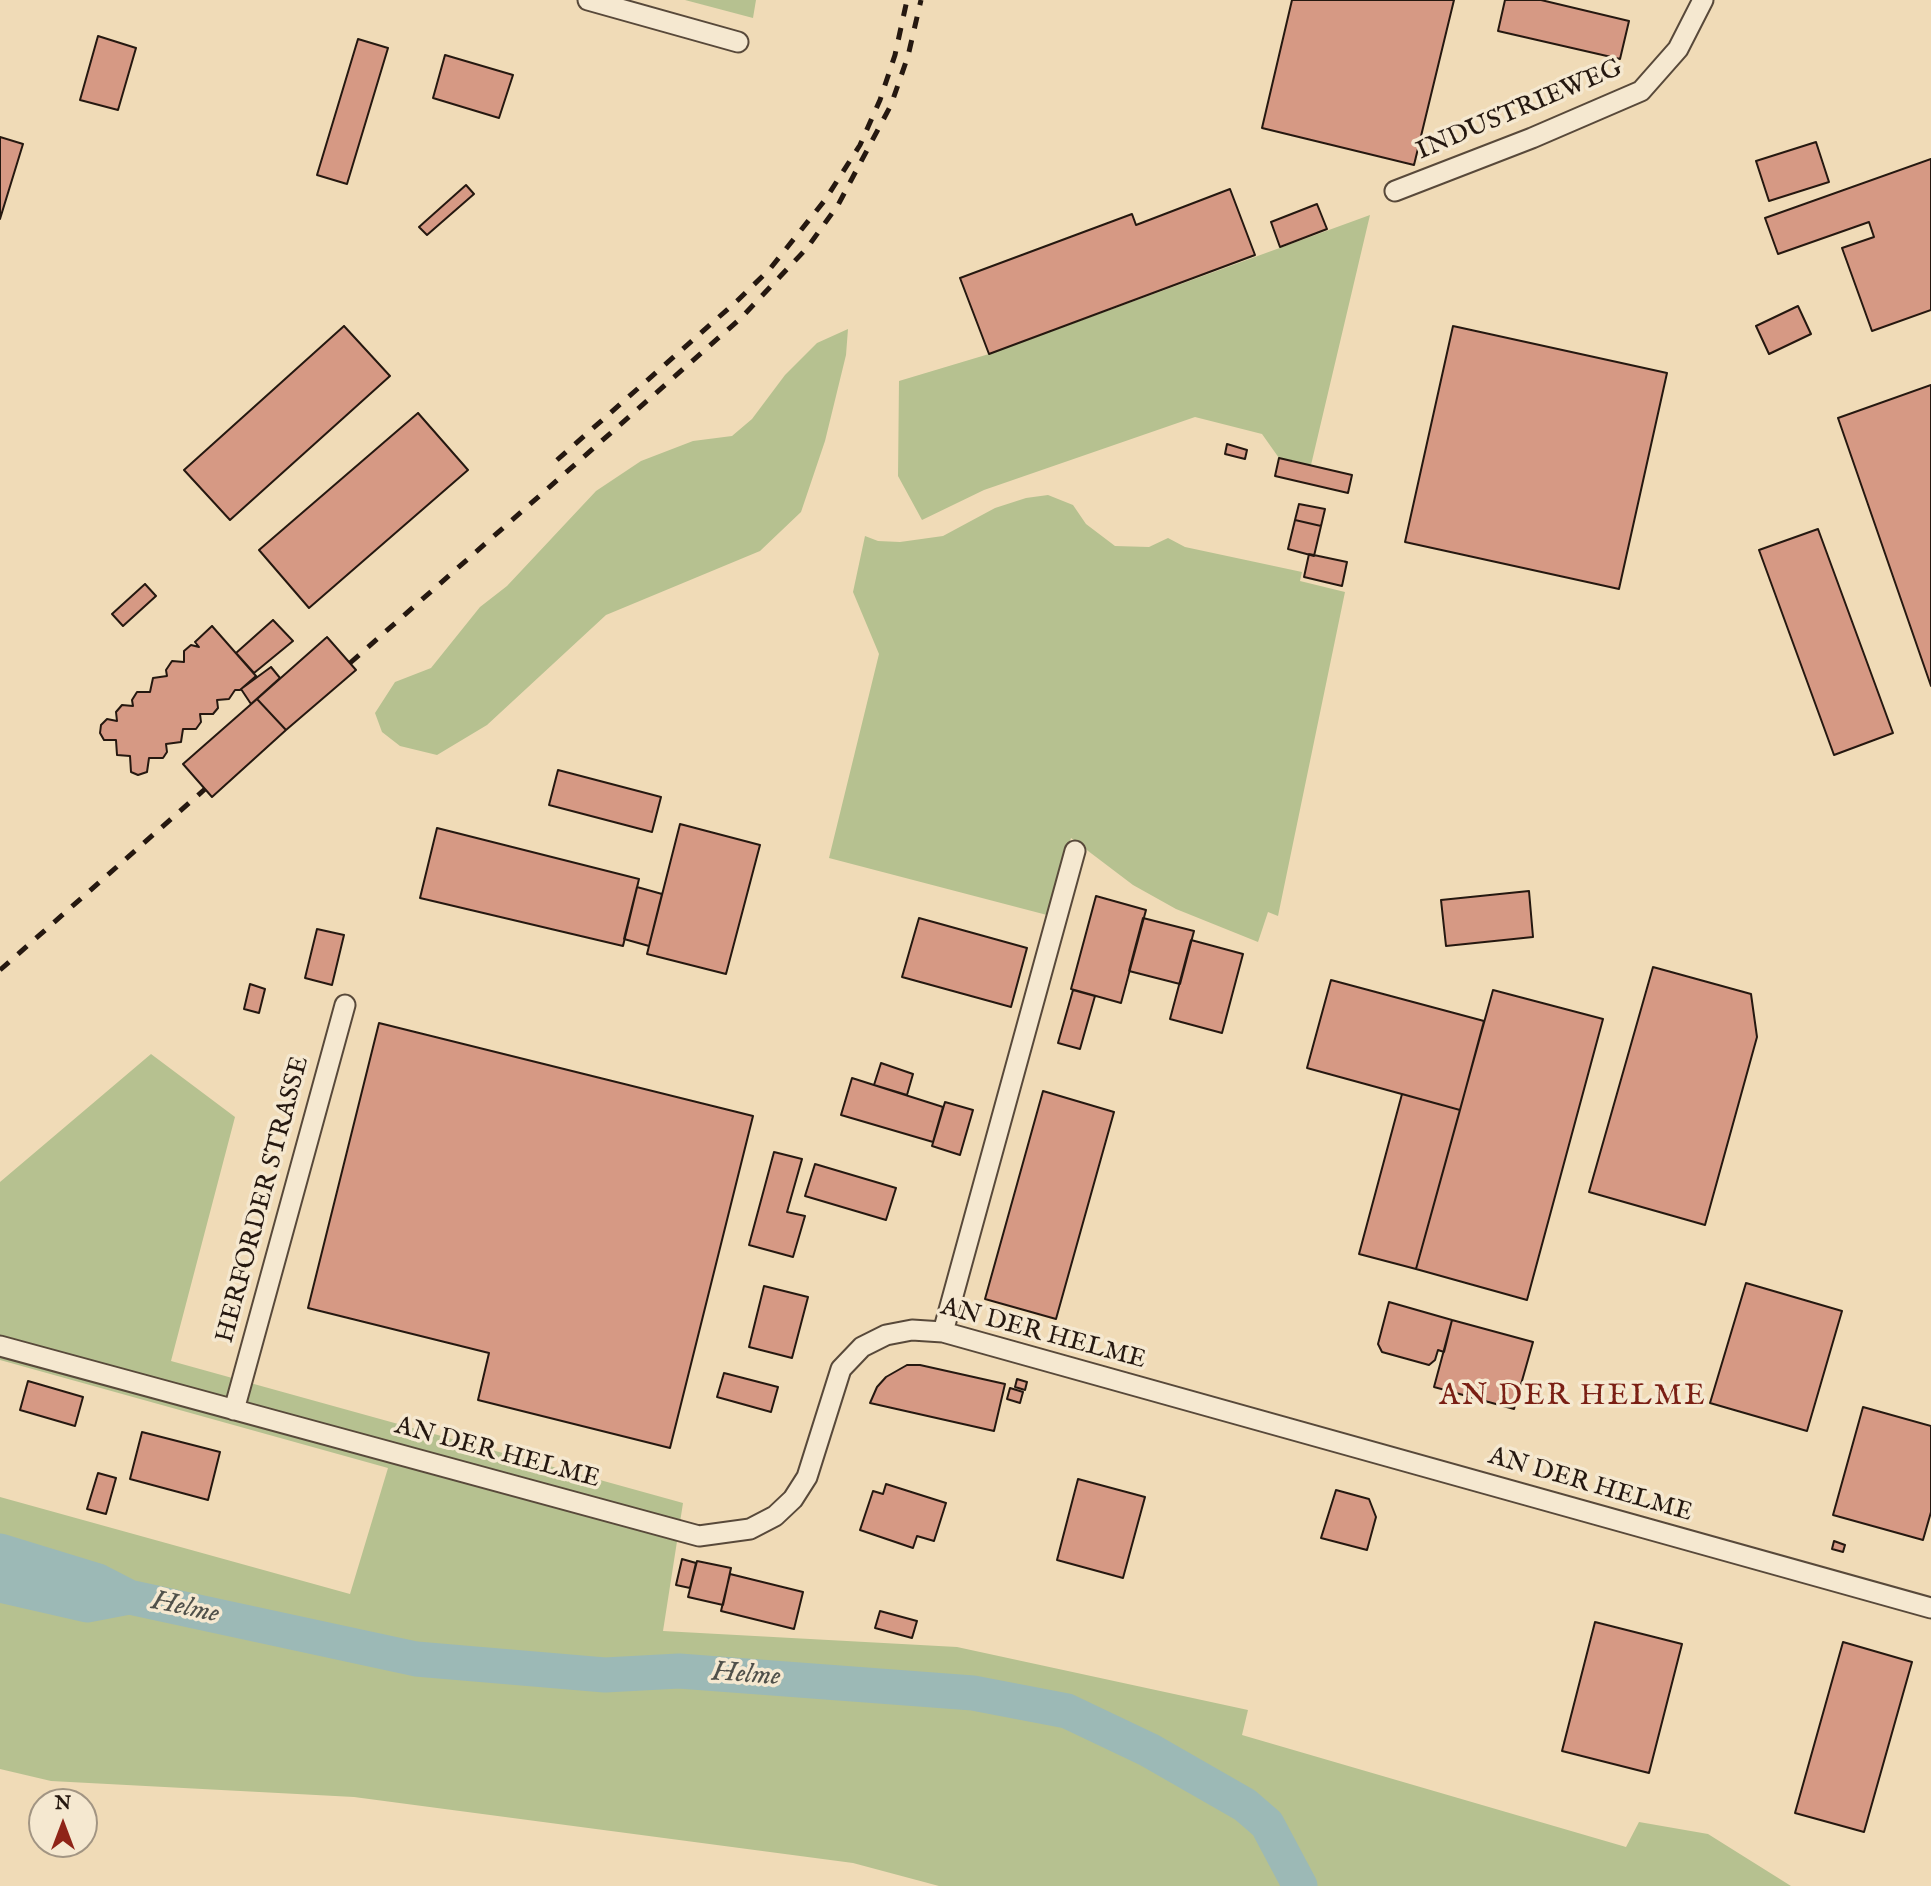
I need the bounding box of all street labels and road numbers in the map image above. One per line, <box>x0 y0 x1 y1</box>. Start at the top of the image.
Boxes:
street label: INDUSTRIEWEG <box>1412 54 1628 168</box>
street label: HERFORDER STRASSE <box>211 1053 317 1347</box>
street label: AN DER HELME <box>937 1293 1149 1377</box>
street label: AN DER HELME <box>391 1412 603 1496</box>
street label: AN DER HELME <box>1484 1442 1696 1530</box>

